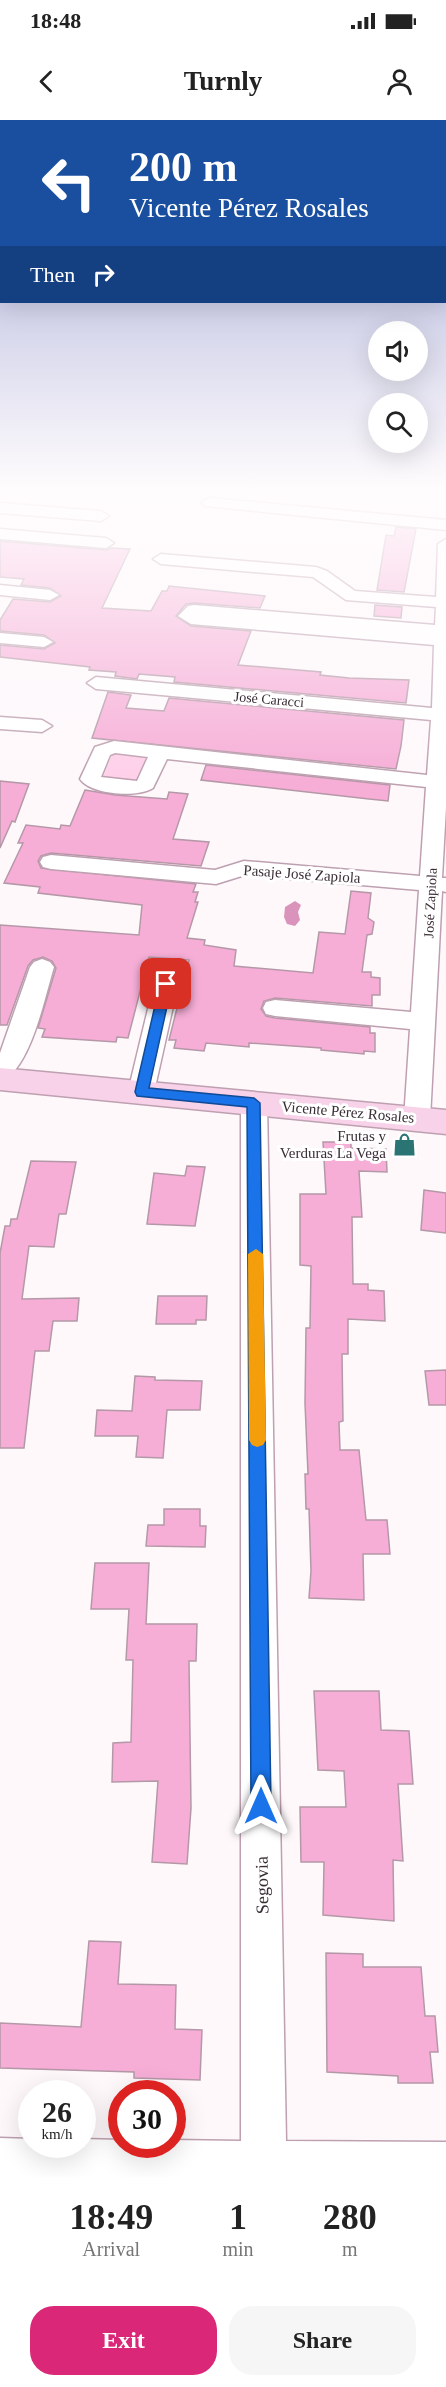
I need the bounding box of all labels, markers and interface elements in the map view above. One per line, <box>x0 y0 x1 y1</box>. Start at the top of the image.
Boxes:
text: 18:48 <box>30 8 81 33</box>
icon: back <box>30 65 63 98</box>
icon: person <box>383 65 416 98</box>
text: Turnly <box>184 66 262 96</box>
icon: left <box>30 144 108 222</box>
text: 200 m <box>129 144 238 190</box>
text: Vicente Pérez Rosales <box>129 193 369 223</box>
icon: right <box>87 258 120 291</box>
text: Then <box>30 262 75 287</box>
map controls <box>368 321 428 453</box>
button: sound <box>368 321 428 381</box>
button: search <box>368 393 428 453</box>
street label: José Caracci <box>233 689 305 710</box>
street label: Pasaje José Zapiola <box>243 862 361 886</box>
street label: José Zapiola <box>421 867 440 939</box>
pin <box>140 958 191 1009</box>
icon: arrive <box>149 967 182 1000</box>
street label: Vicente Pérez Rosales <box>281 1098 415 1126</box>
place label: Frutas y Verduras La Vega <box>280 1128 387 1161</box>
shop icon: Frutas y Verduras La Vega <box>391 1132 417 1158</box>
position arrow <box>229 1774 293 1838</box>
street label: Segovia <box>251 1856 273 1914</box>
speed limit sign: 30 <box>108 2080 186 2158</box>
text: 26 <box>42 2095 72 2128</box>
text: km/h <box>42 2126 72 2142</box>
text: 18:49 <box>69 2197 153 2237</box>
text: 1 <box>229 2197 247 2237</box>
text: 280 <box>323 2197 377 2237</box>
text: Arrival <box>82 2238 140 2260</box>
text: min <box>222 2238 254 2260</box>
text: m <box>342 2238 358 2260</box>
button: Exit <box>30 2306 217 2375</box>
button: Share <box>229 2306 416 2375</box>

